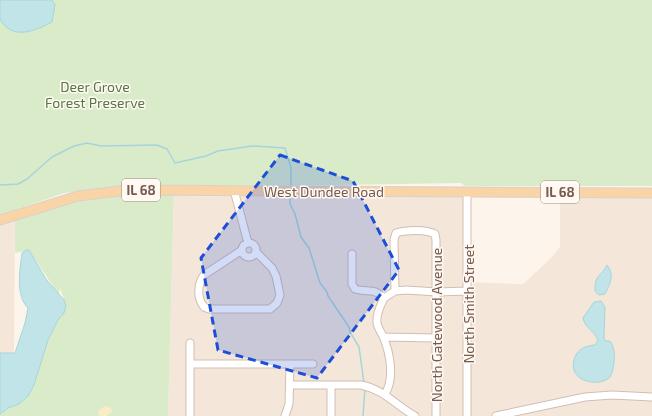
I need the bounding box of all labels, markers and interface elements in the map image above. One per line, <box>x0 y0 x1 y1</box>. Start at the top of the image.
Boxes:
park label: Deer Grove Forest Preserve <box>45 78 145 111</box>
road number: IL 68 <box>122 179 160 201</box>
road number: IL 68 <box>541 181 579 203</box>
street label: West Dundee Road <box>264 183 384 200</box>
street label: North Smith Street <box>460 244 477 364</box>
street label: North Gatewood Avenue <box>428 248 445 402</box>

